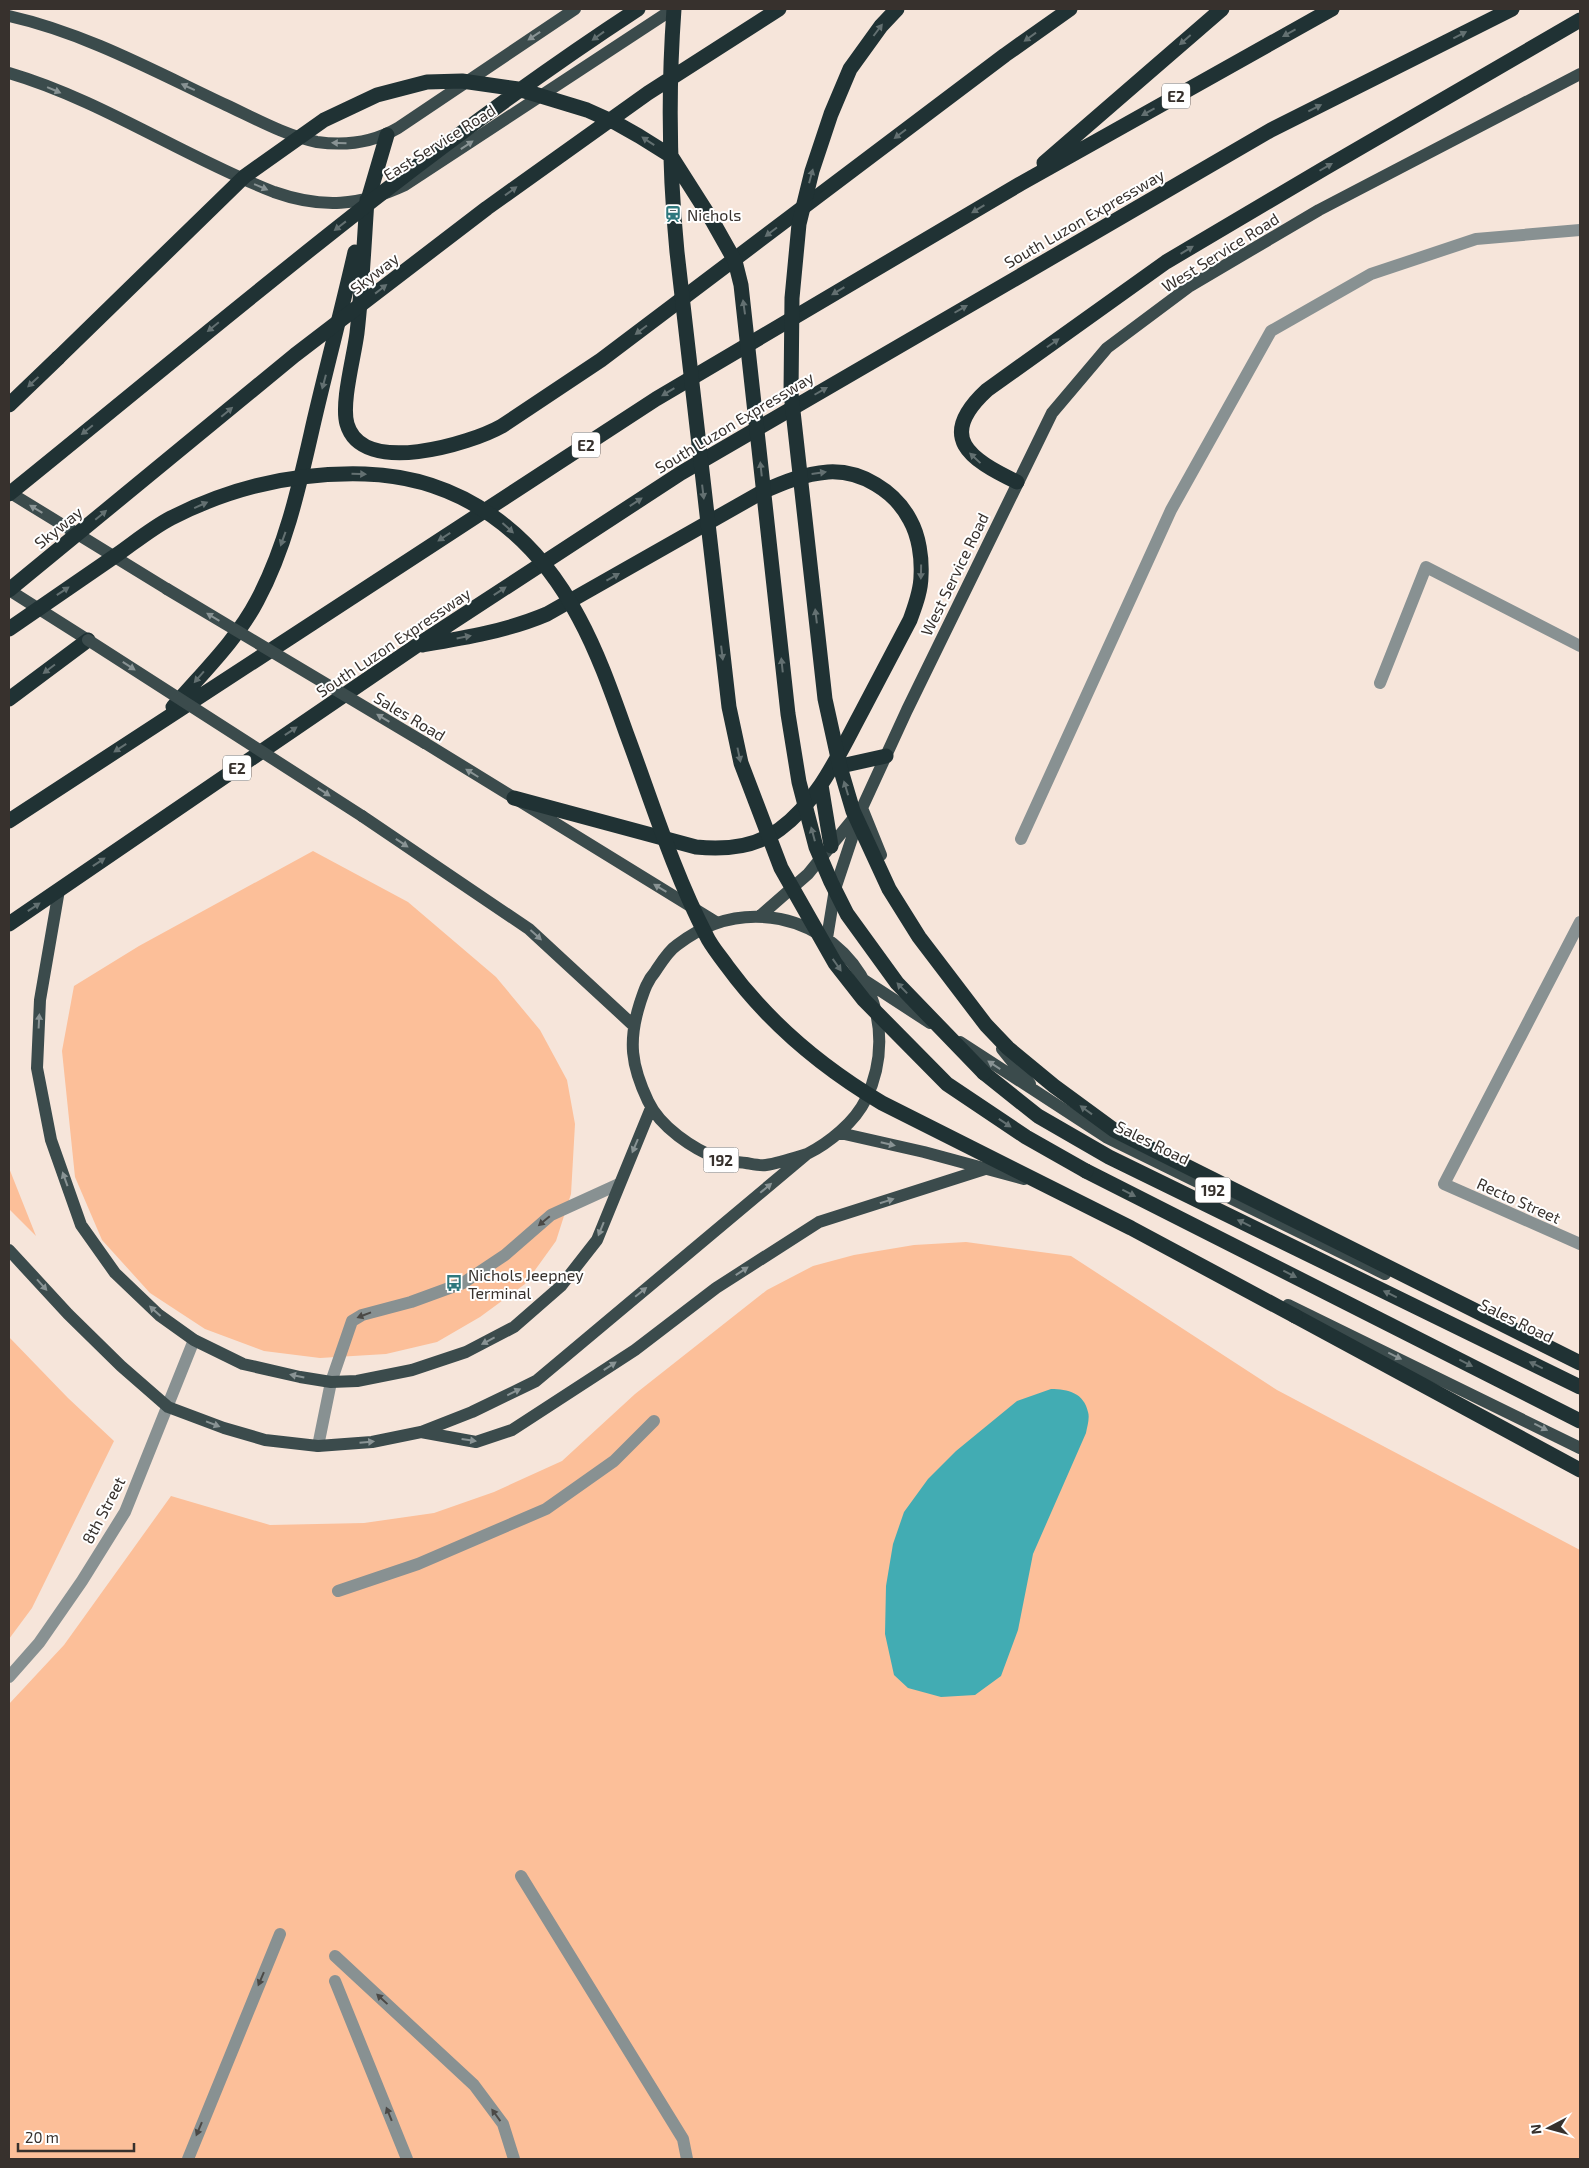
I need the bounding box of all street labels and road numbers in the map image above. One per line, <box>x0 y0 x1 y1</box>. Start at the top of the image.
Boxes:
road number: E2 <box>1162 84 1190 108</box>
street label: East Service Road <box>379 100 499 184</box>
street label: South Luzon Expressway <box>1001 164 1168 272</box>
street label: West Service Road <box>1158 208 1282 296</box>
street label: Skyway <box>346 248 402 298</box>
street label: South Luzon Expressway <box>651 367 817 477</box>
road number: E2 <box>572 432 600 458</box>
street label: Skyway <box>30 502 86 552</box>
street label: West Service Road <box>916 509 992 639</box>
street label: South Luzon Expressway <box>312 583 474 701</box>
street label: Sales Road <box>371 687 449 745</box>
road number: E2 <box>223 756 251 780</box>
street label: Sales Road <box>1113 1116 1193 1168</box>
road number: 192 <box>704 1148 738 1172</box>
street label: Recto Street <box>1474 1173 1564 1227</box>
road number: 192 <box>1196 1178 1230 1202</box>
street label: Sales Road <box>1477 1294 1557 1346</box>
street label: 8th Street <box>77 1473 129 1547</box>

